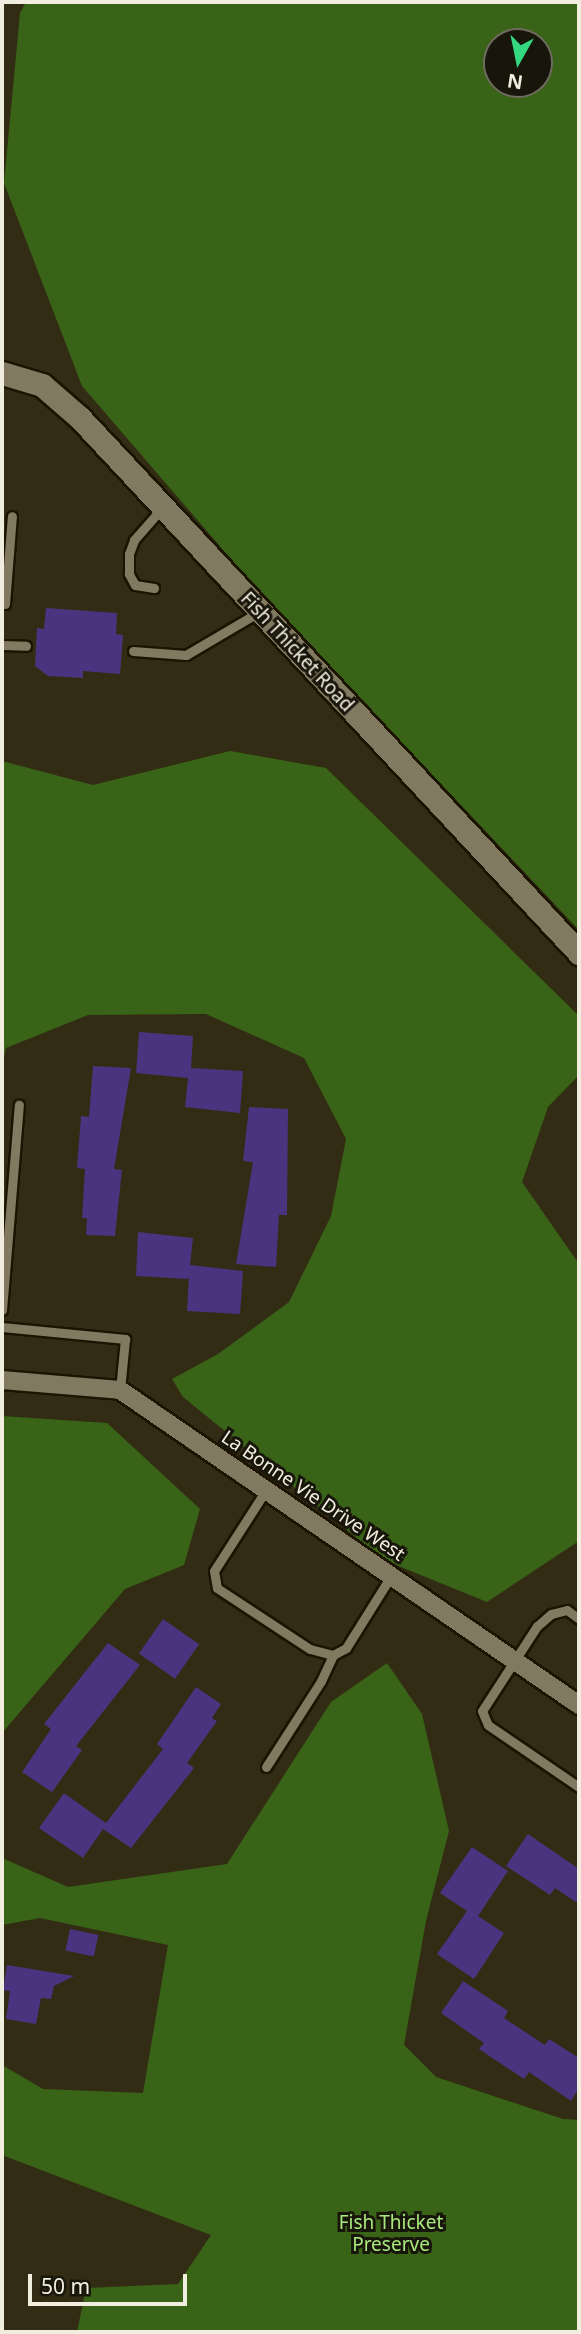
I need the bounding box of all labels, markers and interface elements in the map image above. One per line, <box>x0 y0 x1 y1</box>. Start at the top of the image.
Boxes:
north arrow <box>483 28 553 98</box>
text: N <box>505 68 525 96</box>
street label: Fish Thicket Road <box>236 587 358 717</box>
street label: La Bonne Vie Drive West <box>217 1426 409 1566</box>
park label: Fish Thicket Preserve <box>339 2212 443 2256</box>
scale bar <box>32 2260 191 2304</box>
text: 50 m <box>41 2272 90 2300</box>

